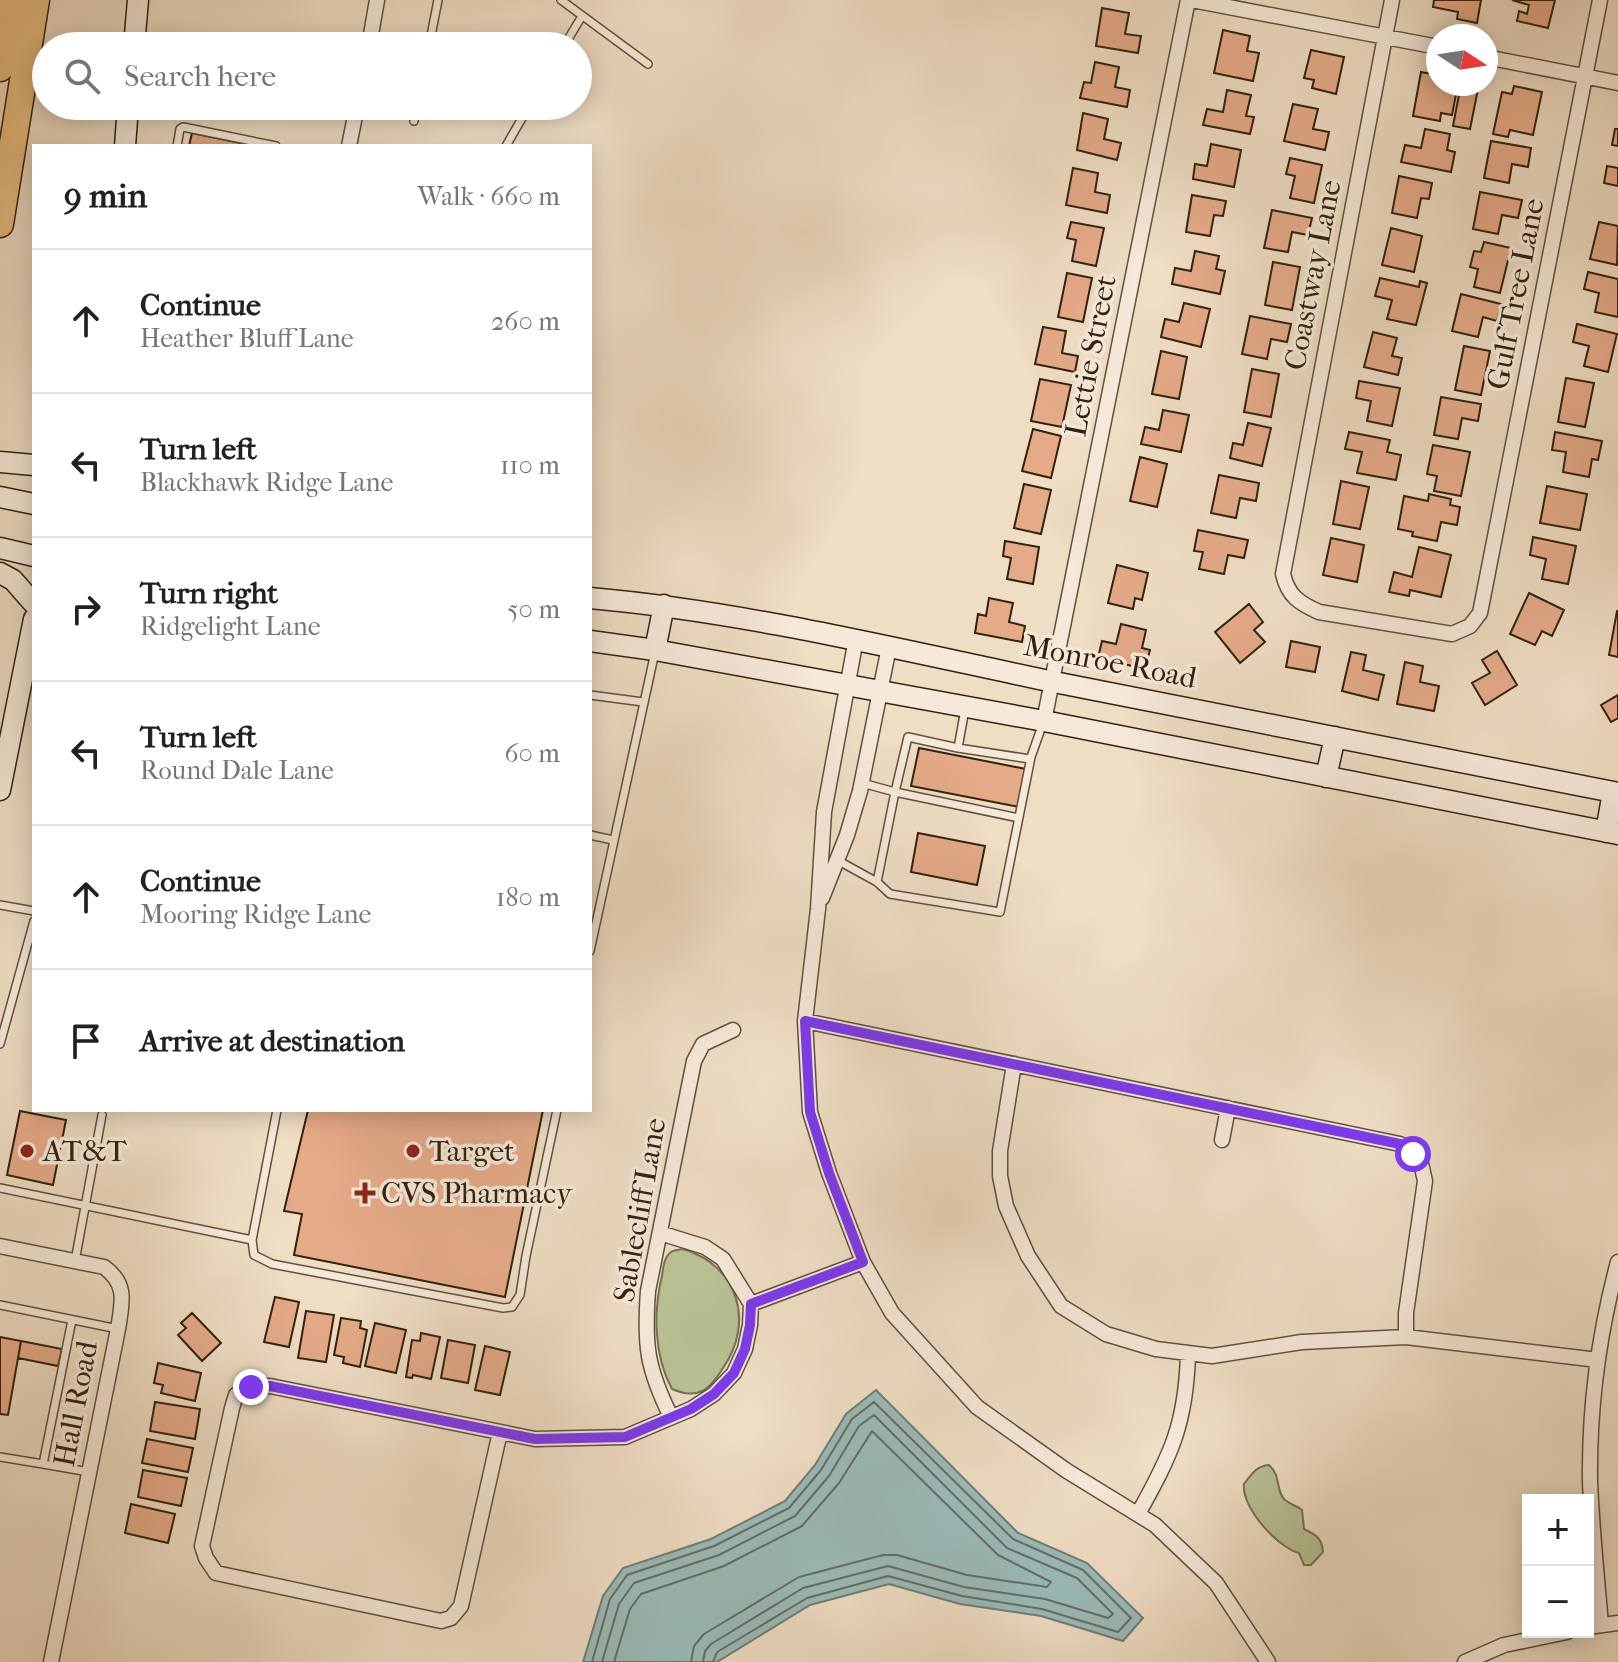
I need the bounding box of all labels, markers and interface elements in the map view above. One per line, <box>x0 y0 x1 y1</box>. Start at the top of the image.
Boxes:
north arrow <box>1426 24 1498 96</box>
search box <box>32 32 592 120</box>
icon: search <box>60 54 104 98</box>
text: Search here <box>124 59 276 94</box>
text: 9 min <box>64 176 147 216</box>
street label: Coastway Lane <box>1277 177 1349 373</box>
text: Walk · 660 m <box>418 181 560 212</box>
street label: Gulf Tree Lane <box>1480 195 1552 392</box>
street label: Lettie Street <box>1058 272 1124 440</box>
text: Continue <box>140 288 261 323</box>
icon: ahead <box>64 299 108 343</box>
text: 260 m <box>491 306 560 337</box>
text: Heather Bluff Lane <box>140 323 354 354</box>
text: Turn left <box>140 432 257 467</box>
icon: left <box>64 443 108 487</box>
text: 110 m <box>500 450 560 481</box>
text: Blackhawk Ridge Lane <box>140 467 393 498</box>
text: Turn right <box>140 576 278 611</box>
icon: right <box>64 587 108 631</box>
text: 50 m <box>507 594 560 625</box>
text: Ridgelight Lane <box>140 611 321 642</box>
street label: Monroe Road <box>1021 628 1200 696</box>
text: Turn left <box>140 720 257 755</box>
icon: left <box>64 731 108 775</box>
text: 60 m <box>504 738 560 769</box>
text: Round Dale Lane <box>140 755 334 786</box>
text: Continue <box>140 864 261 899</box>
icon: ahead <box>64 875 108 919</box>
text: 180 m <box>496 882 560 913</box>
text: Mooring Ridge Lane <box>140 899 371 930</box>
icon: arrive <box>64 1019 108 1063</box>
text: Arrive at destination <box>140 1024 405 1059</box>
street label: Sablecliff Lane <box>607 1115 673 1305</box>
place label: AT&T <box>42 1134 128 1169</box>
place label: Target <box>429 1134 515 1169</box>
route start <box>1395 1136 1431 1172</box>
marker: AT&T <box>18 1142 36 1160</box>
marker: Target <box>404 1142 422 1160</box>
place label: CVS Pharmacy <box>381 1176 573 1211</box>
marker: CVS Pharmacy <box>356 1184 374 1202</box>
street label: Hall Road <box>47 1337 105 1470</box>
route end <box>233 1369 269 1405</box>
map controls <box>1522 1494 1594 1638</box>
button: + <box>1522 1494 1594 1566</box>
button: − <box>1522 1566 1594 1638</box>

